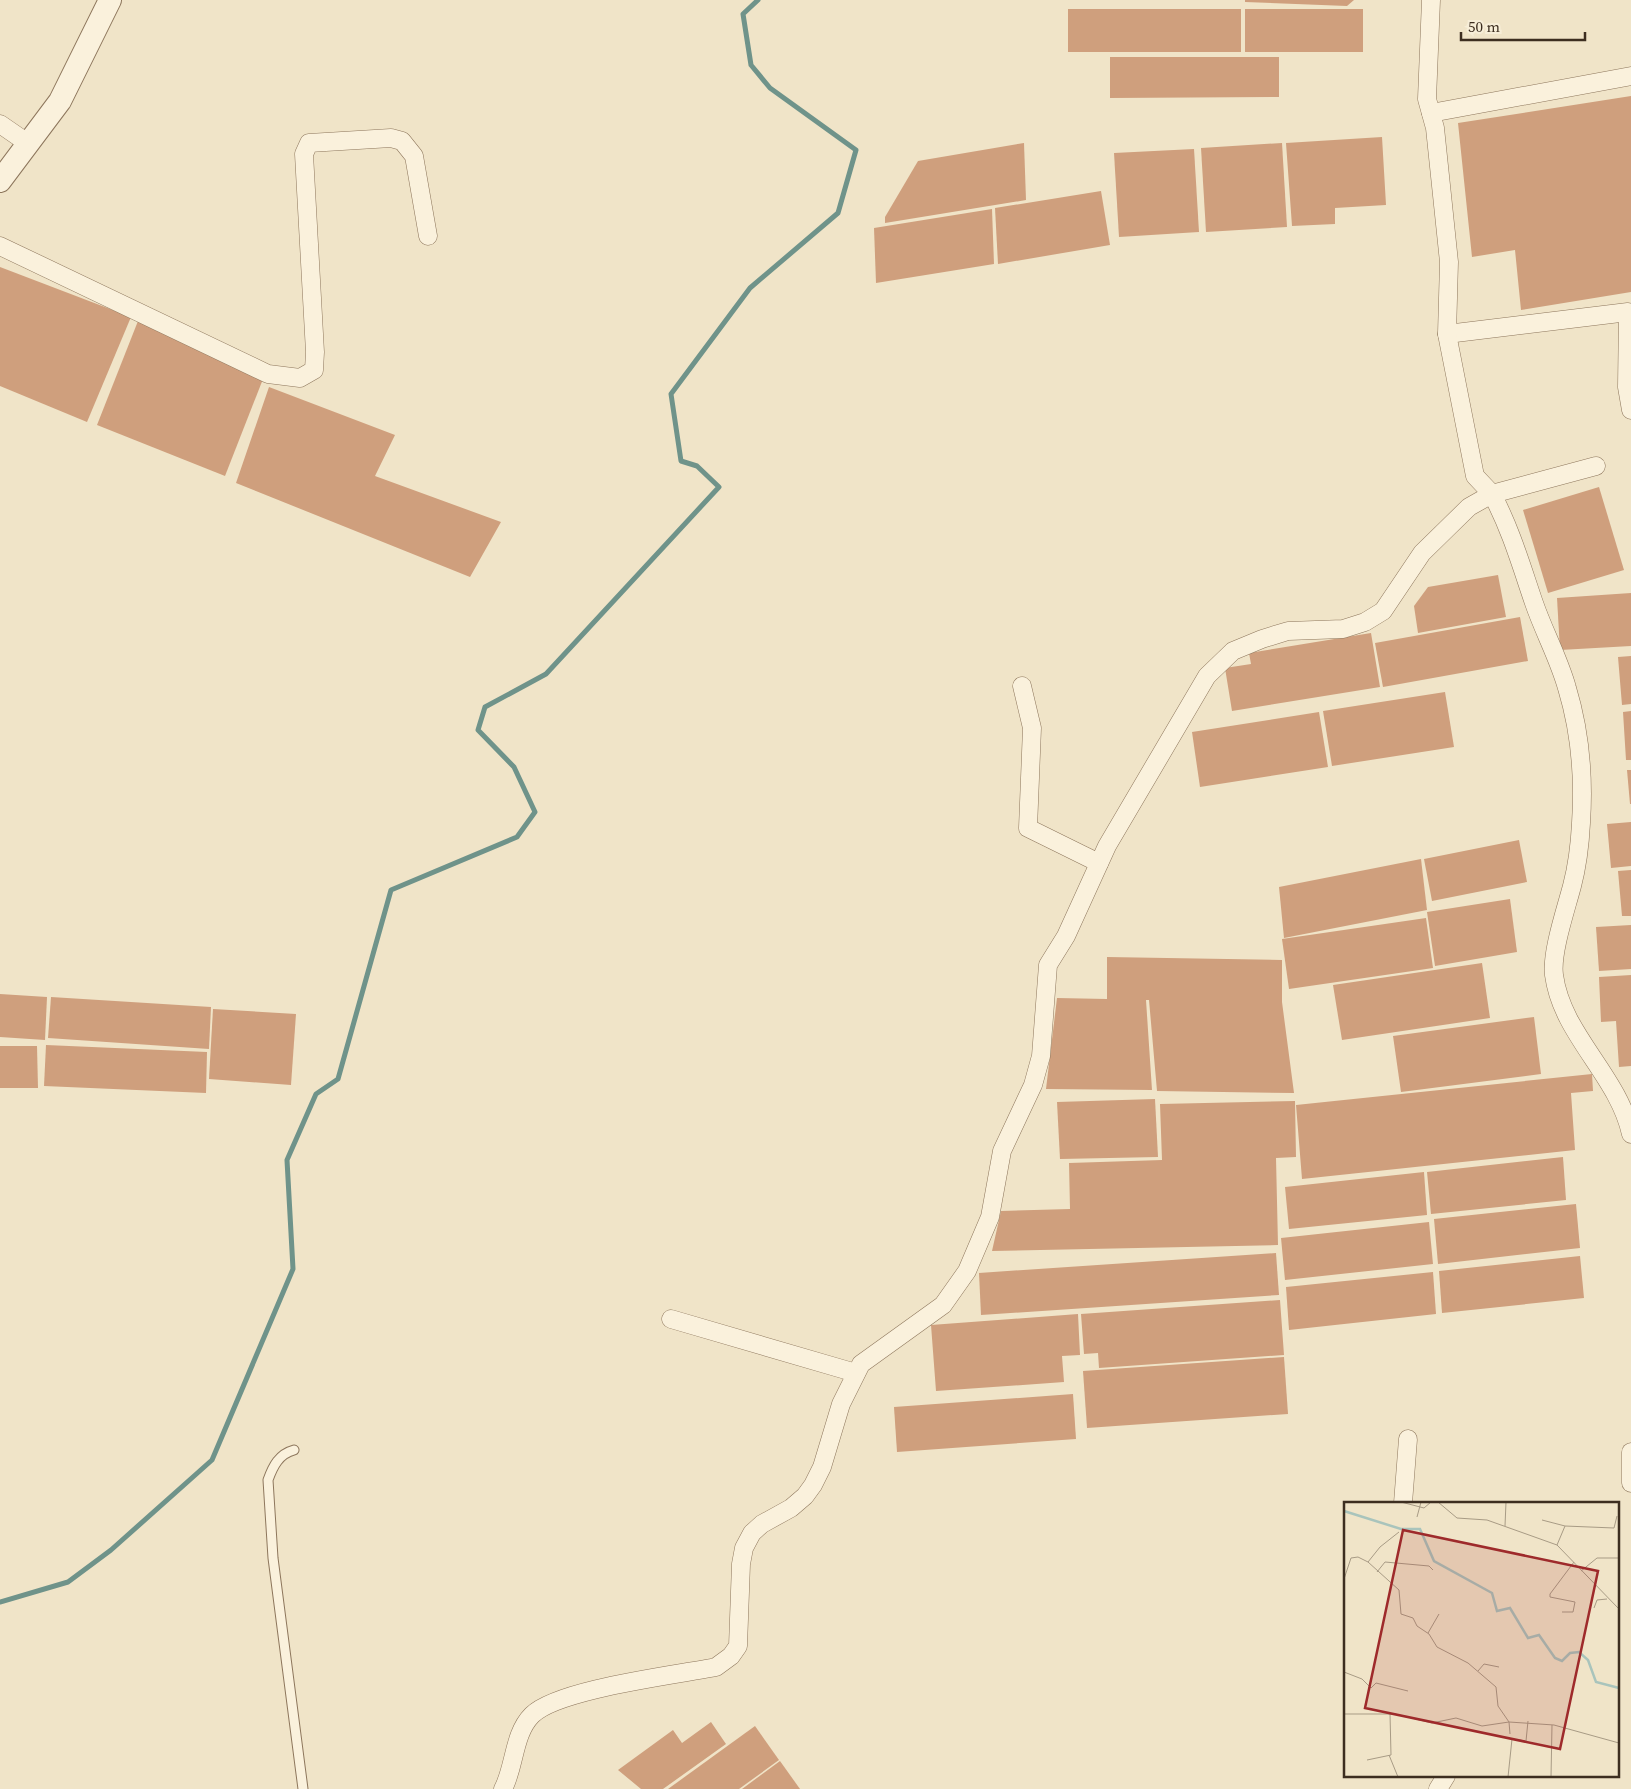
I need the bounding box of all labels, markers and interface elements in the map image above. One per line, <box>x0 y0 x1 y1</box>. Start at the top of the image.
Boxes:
scale bar <box>1461 10 1585 42</box>
text: 50 m <box>1468 16 1500 37</box>
inset map <box>1344 1502 1618 1776</box>

